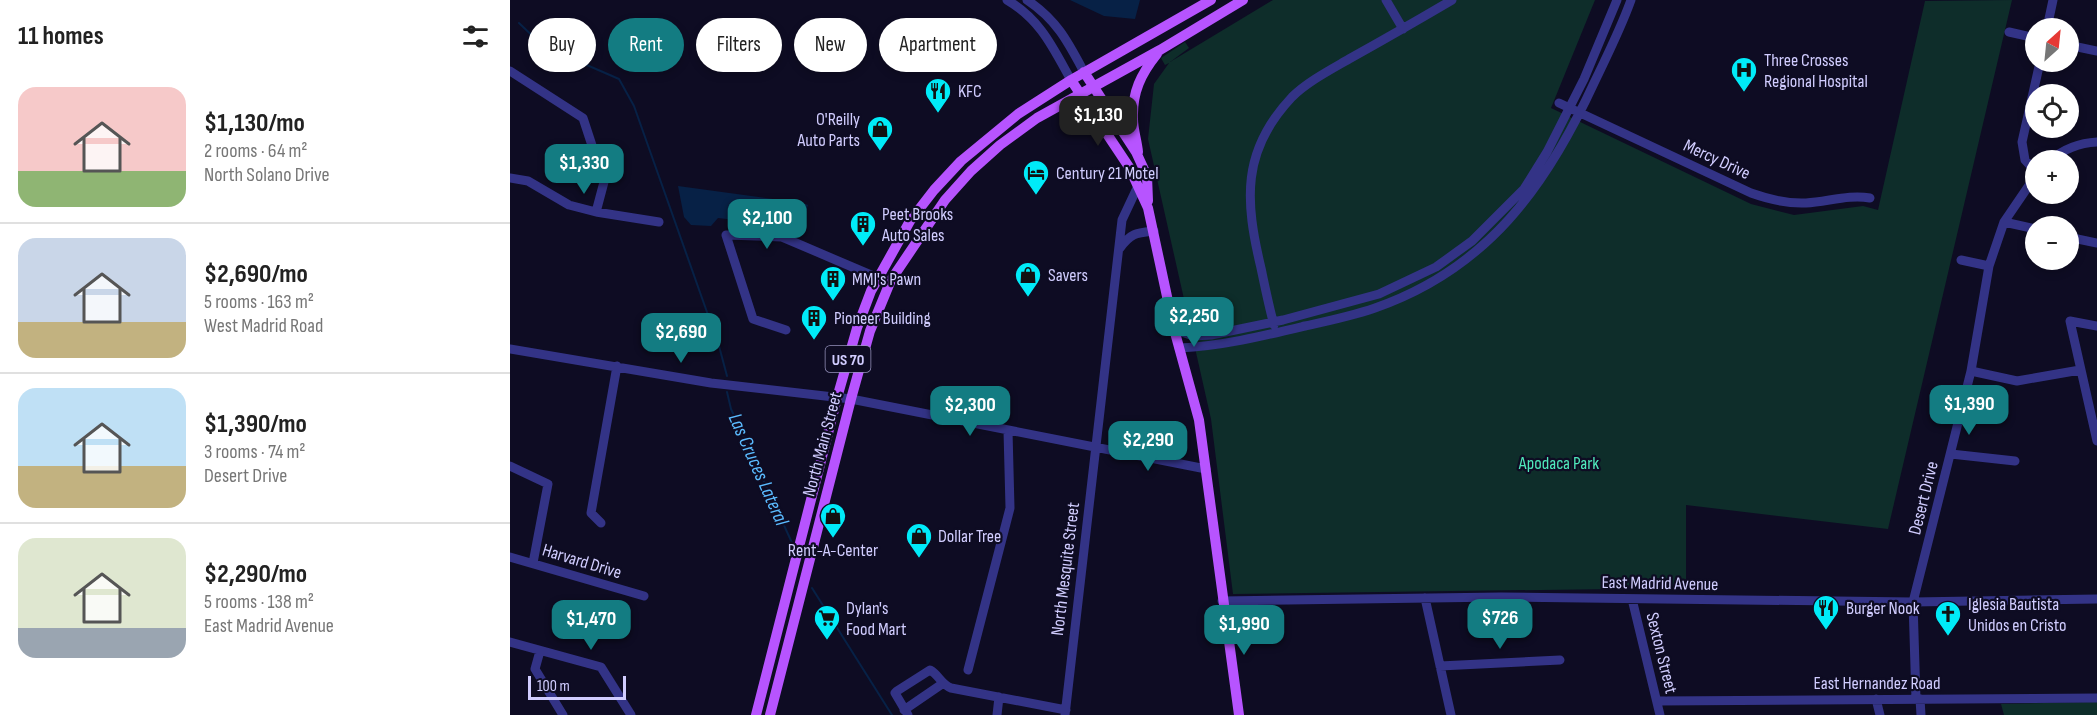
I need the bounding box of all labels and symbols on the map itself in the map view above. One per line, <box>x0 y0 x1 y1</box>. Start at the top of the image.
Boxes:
north arrow <box>2025 18 2079 72</box>
place label: Three Crosses Regional Hospital <box>1764 50 1868 92</box>
hospital icon: Three Crosses Regional Hospital <box>1729 55 1759 93</box>
restaurant icon: KFC <box>923 76 953 114</box>
place label: KFC <box>958 81 982 102</box>
pin: $1,130 <box>1049 96 1147 147</box>
place label: O'Reilly Auto Parts <box>797 109 860 151</box>
shop icon: O'Reilly Auto Parts <box>865 114 895 152</box>
street label: Mercy Drive <box>1680 135 1753 184</box>
pin: $1,330 <box>535 144 633 195</box>
hotel icon: Century 21 Motel <box>1021 158 1051 196</box>
place label: Century 21 Motel <box>1056 163 1159 184</box>
pin: $2,100 <box>718 199 816 250</box>
place label: Peet Brooks Auto Sales <box>881 204 953 246</box>
building icon: Peet Brooks Auto Sales <box>848 209 878 247</box>
shop icon: Savers <box>1013 260 1043 298</box>
building icon: MMJ's Pawn <box>818 264 848 302</box>
place label: Savers <box>1048 265 1088 286</box>
place label: MMJ's Pawn <box>852 269 921 290</box>
pin: $2,250 <box>1145 297 1243 348</box>
building icon: Pioneer Building <box>799 303 829 341</box>
place label: Pioneer Building <box>834 308 931 329</box>
pin: $2,690 <box>632 313 730 364</box>
road number: US 70 <box>826 346 870 372</box>
pin: $1,390 <box>1920 385 2018 436</box>
pin: $2,300 <box>921 386 1019 437</box>
street label: North Main Street <box>798 389 847 499</box>
water label: Las Cruces Lateral <box>723 410 794 530</box>
pin: $2,290 <box>1099 421 1197 472</box>
park label: Apodaca Park <box>1518 453 1599 474</box>
street label: Desert Drive <box>1904 459 1943 537</box>
shop icon: Rent-A-Center <box>818 501 848 539</box>
street label: North Mesquite Street <box>1047 501 1084 637</box>
shop icon: Dollar Tree <box>904 521 934 559</box>
place label: Dollar Tree <box>938 526 1001 547</box>
street label: Harvard Drive <box>540 539 624 583</box>
place label: Rent-A-Center <box>788 540 878 561</box>
street label: East Madrid Avenue <box>1601 572 1719 595</box>
restaurant icon: Burger Nook <box>1811 593 1841 631</box>
place label: Iglesia Bautista Unidos en Cristo <box>1968 594 2067 636</box>
place label: Dylan's Food Mart <box>846 598 907 640</box>
place label: Burger Nook <box>1846 598 1920 619</box>
pin: $726 <box>1464 599 1536 650</box>
church icon: Iglesia Bautista Unidos en Cristo <box>1933 599 1963 637</box>
pin: $1,470 <box>542 600 640 651</box>
supermarket icon: Dylan's Food Mart <box>812 603 842 641</box>
pin: $1,990 <box>1195 605 1293 656</box>
street label: Sexton Street <box>1641 610 1682 696</box>
scale bar <box>528 673 626 700</box>
street label: East Hernandez Road <box>1814 673 1940 694</box>

